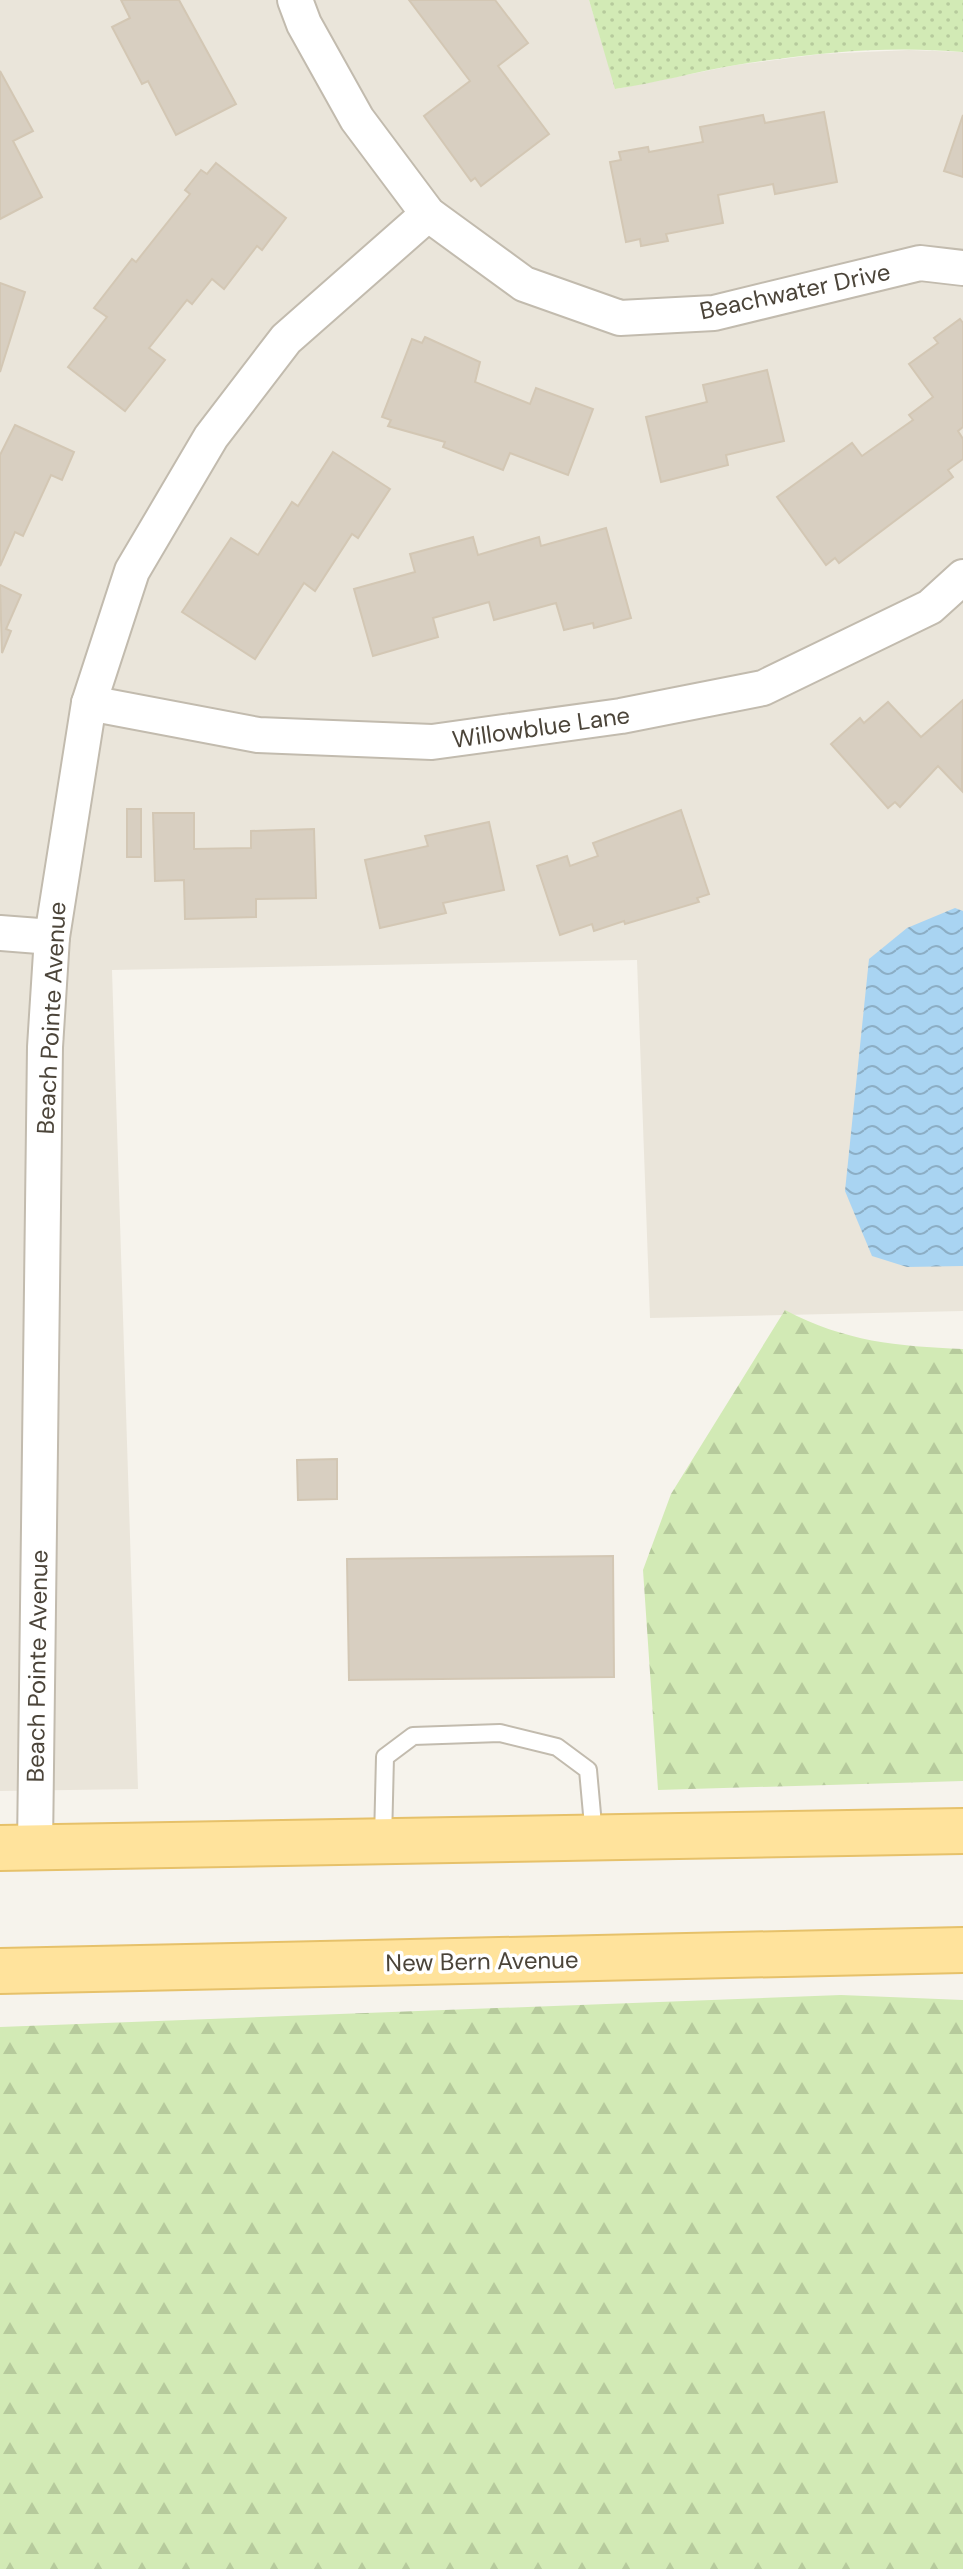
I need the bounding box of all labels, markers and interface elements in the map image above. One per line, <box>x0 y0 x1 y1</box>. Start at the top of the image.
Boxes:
street label: Beachwater Drive <box>697 256 893 326</box>
street label: Willowblue Lane <box>450 699 632 755</box>
street label: Beach Pointe Avenue <box>29 901 73 1135</box>
street label: Beach Pointe Avenue <box>19 1549 55 1783</box>
street label: New Bern Avenue <box>385 1944 579 1978</box>

